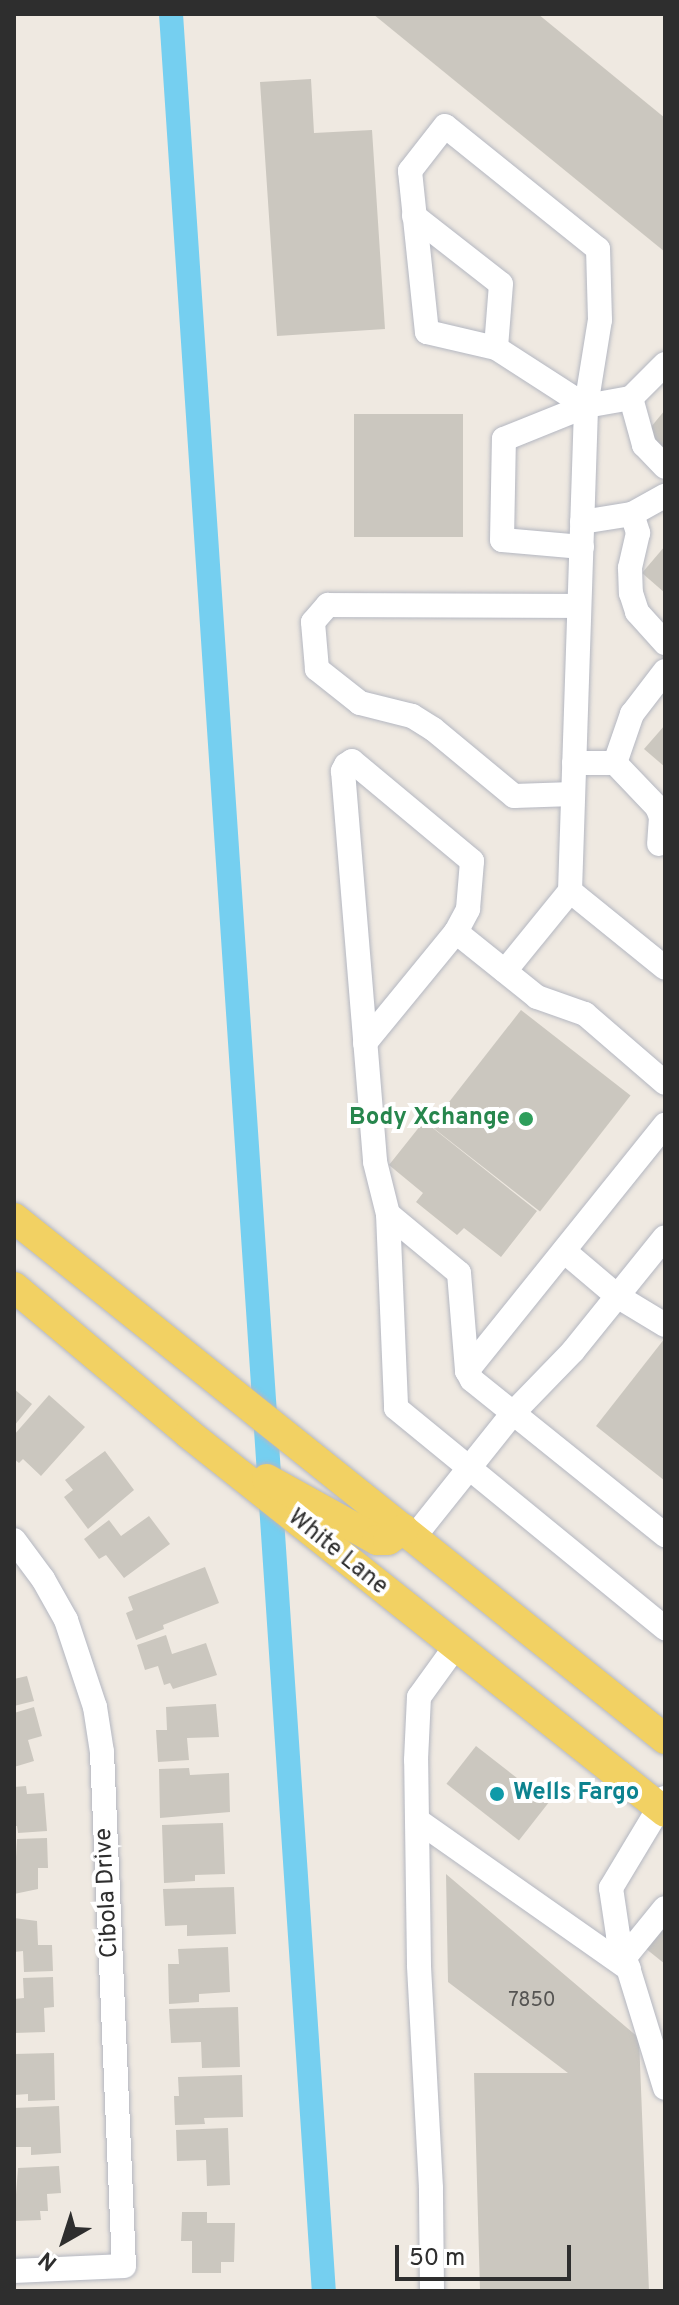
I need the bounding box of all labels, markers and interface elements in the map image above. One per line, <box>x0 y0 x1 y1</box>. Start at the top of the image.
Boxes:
place label: Body Xchange <box>349 1105 510 1133</box>
marker: Body Xchange <box>517 1110 535 1128</box>
street label: White Lane <box>281 1504 393 1602</box>
place label: Wells Fargo <box>513 1780 639 1808</box>
marker: Wells Fargo <box>488 1785 506 1803</box>
street label: Cibola Drive <box>90 1827 126 1959</box>
house number: 7850 <box>508 1989 556 2013</box>
north arrow <box>24 2201 104 2281</box>
scale bar <box>399 2229 575 2279</box>
text: 50 m <box>409 2244 465 2274</box>
text: N <box>34 2245 63 2276</box>

